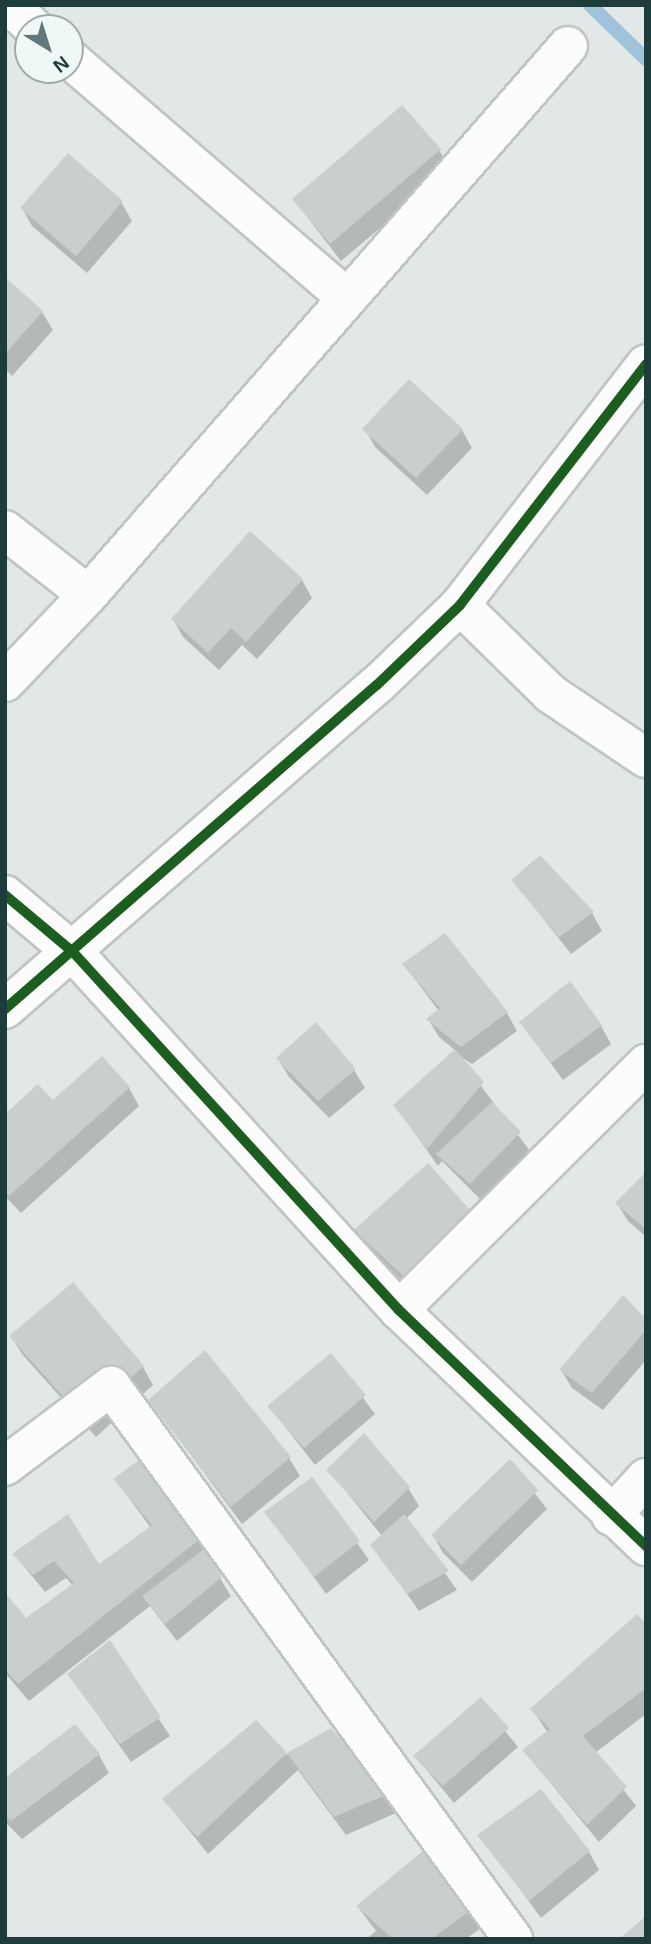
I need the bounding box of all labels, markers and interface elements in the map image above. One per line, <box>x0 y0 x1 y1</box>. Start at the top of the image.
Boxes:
north arrow <box>14 14 84 84</box>
text: N <box>49 52 73 77</box>

